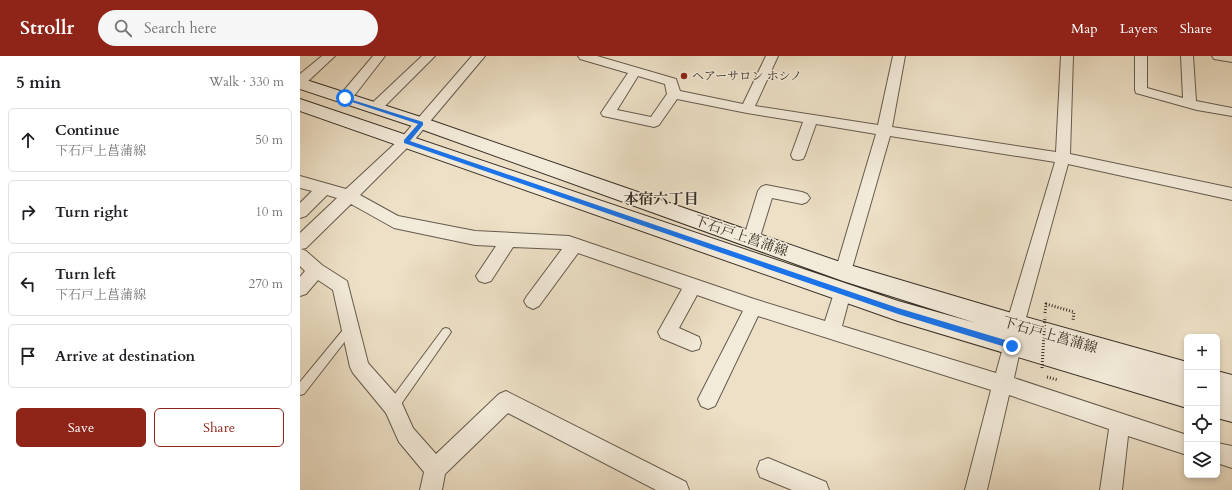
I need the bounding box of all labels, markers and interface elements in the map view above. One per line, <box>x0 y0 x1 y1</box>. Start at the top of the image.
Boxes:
search box <box>98 10 378 46</box>
text: Strollr <box>20 15 74 41</box>
icon: search <box>112 17 134 39</box>
text: Search here <box>144 18 217 38</box>
text: Map <box>1071 19 1098 38</box>
text: Layers <box>1120 19 1158 38</box>
text: Share <box>1180 19 1212 38</box>
place label: ヘアーサロン ホシノ <box>692 68 802 84</box>
text: 5 min <box>16 71 61 94</box>
marker: ヘアーサロン ホシノ <box>679 71 689 81</box>
text: Walk · 330 m <box>209 73 284 91</box>
route start <box>336 89 354 107</box>
text: Continue <box>55 120 120 140</box>
icon: ahead <box>17 129 39 151</box>
text: 50 m <box>255 131 283 149</box>
text: 下石戸上菖蒲線 <box>55 142 146 160</box>
district label: 本宿六丁目 <box>623 189 699 209</box>
icon: right <box>17 201 39 223</box>
text: Turn right <box>55 202 128 222</box>
text: 10 m <box>255 203 283 221</box>
street label: 下石戸上菖蒲線 <box>692 211 790 261</box>
text: Turn left <box>55 264 116 284</box>
icon: left <box>17 273 39 295</box>
text: 270 m <box>249 275 283 293</box>
text: 下石戸上菖蒲線 <box>55 286 146 304</box>
street label: 下石戸上菖蒲線 <box>1000 312 1100 358</box>
map controls <box>1184 334 1220 478</box>
button: + <box>1184 334 1220 370</box>
route end <box>1003 337 1021 355</box>
icon: arrive <box>17 345 39 367</box>
text: Arrive at destination <box>55 346 195 366</box>
button: − <box>1184 370 1220 406</box>
button: locate <box>1184 406 1220 442</box>
button: Save <box>16 408 146 447</box>
button: Share <box>154 408 284 447</box>
button: layers <box>1184 442 1220 478</box>

